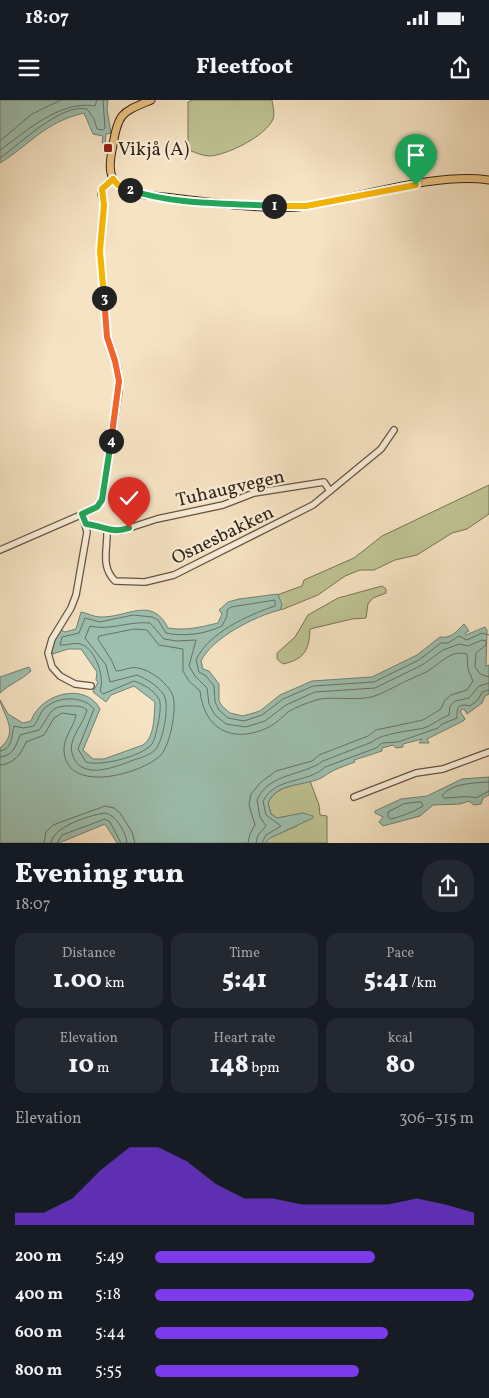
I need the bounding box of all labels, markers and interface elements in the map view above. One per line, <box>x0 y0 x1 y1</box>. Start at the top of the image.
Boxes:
text: 18:07 <box>25 5 69 31</box>
text: Fleetfoot <box>196 52 293 83</box>
icon: menu <box>15 54 43 82</box>
icon: share <box>446 54 474 82</box>
pin <box>395 134 437 185</box>
place label: Vikjå (A) <box>118 137 189 163</box>
icon: arrive <box>402 141 430 169</box>
marker: Vikjå (A) <box>102 142 114 154</box>
pin: 2 <box>118 178 142 202</box>
text: 2 <box>127 181 134 200</box>
pin: 1 <box>262 194 286 218</box>
text: 1 <box>272 197 277 216</box>
pin: 3 <box>92 286 116 310</box>
text: 3 <box>101 289 108 308</box>
pin: 4 <box>98 428 124 454</box>
text: 4 <box>107 432 116 451</box>
street label: Tuhaugvegen <box>173 464 287 514</box>
pin <box>108 477 150 528</box>
icon: check <box>115 484 143 512</box>
street label: Osnesbakken <box>167 500 279 572</box>
text: Evening run <box>15 855 184 894</box>
button: share <box>422 860 474 912</box>
text: 18:07 <box>15 894 51 916</box>
text: Distance <box>62 944 116 963</box>
text: Time <box>229 944 260 963</box>
text: Pace <box>386 944 414 963</box>
text: 1.00 <box>53 963 102 998</box>
text: 5:41 <box>222 963 267 998</box>
text: 5:41 <box>364 963 409 998</box>
text: km <box>102 974 125 993</box>
text: /km <box>409 974 437 993</box>
text: Elevation <box>60 1029 118 1048</box>
text: Heart rate <box>214 1029 275 1048</box>
text: kcal <box>388 1029 413 1048</box>
text: 10 <box>68 1048 94 1083</box>
text: 148 <box>209 1048 249 1083</box>
text: 80 <box>385 1048 415 1083</box>
text: m <box>94 1059 109 1078</box>
text: bpm <box>249 1059 280 1078</box>
text: Elevation <box>15 1108 82 1130</box>
text: 306–315 m <box>399 1108 474 1130</box>
text: 200 m <box>15 1246 62 1268</box>
text: 5:49 <box>95 1246 124 1268</box>
text: 400 m <box>15 1284 63 1306</box>
text: 5:18 <box>95 1284 121 1306</box>
text: 600 m <box>15 1322 62 1344</box>
text: 5:44 <box>95 1322 126 1344</box>
text: 800 m <box>15 1360 62 1382</box>
text: 5:55 <box>95 1360 122 1382</box>

